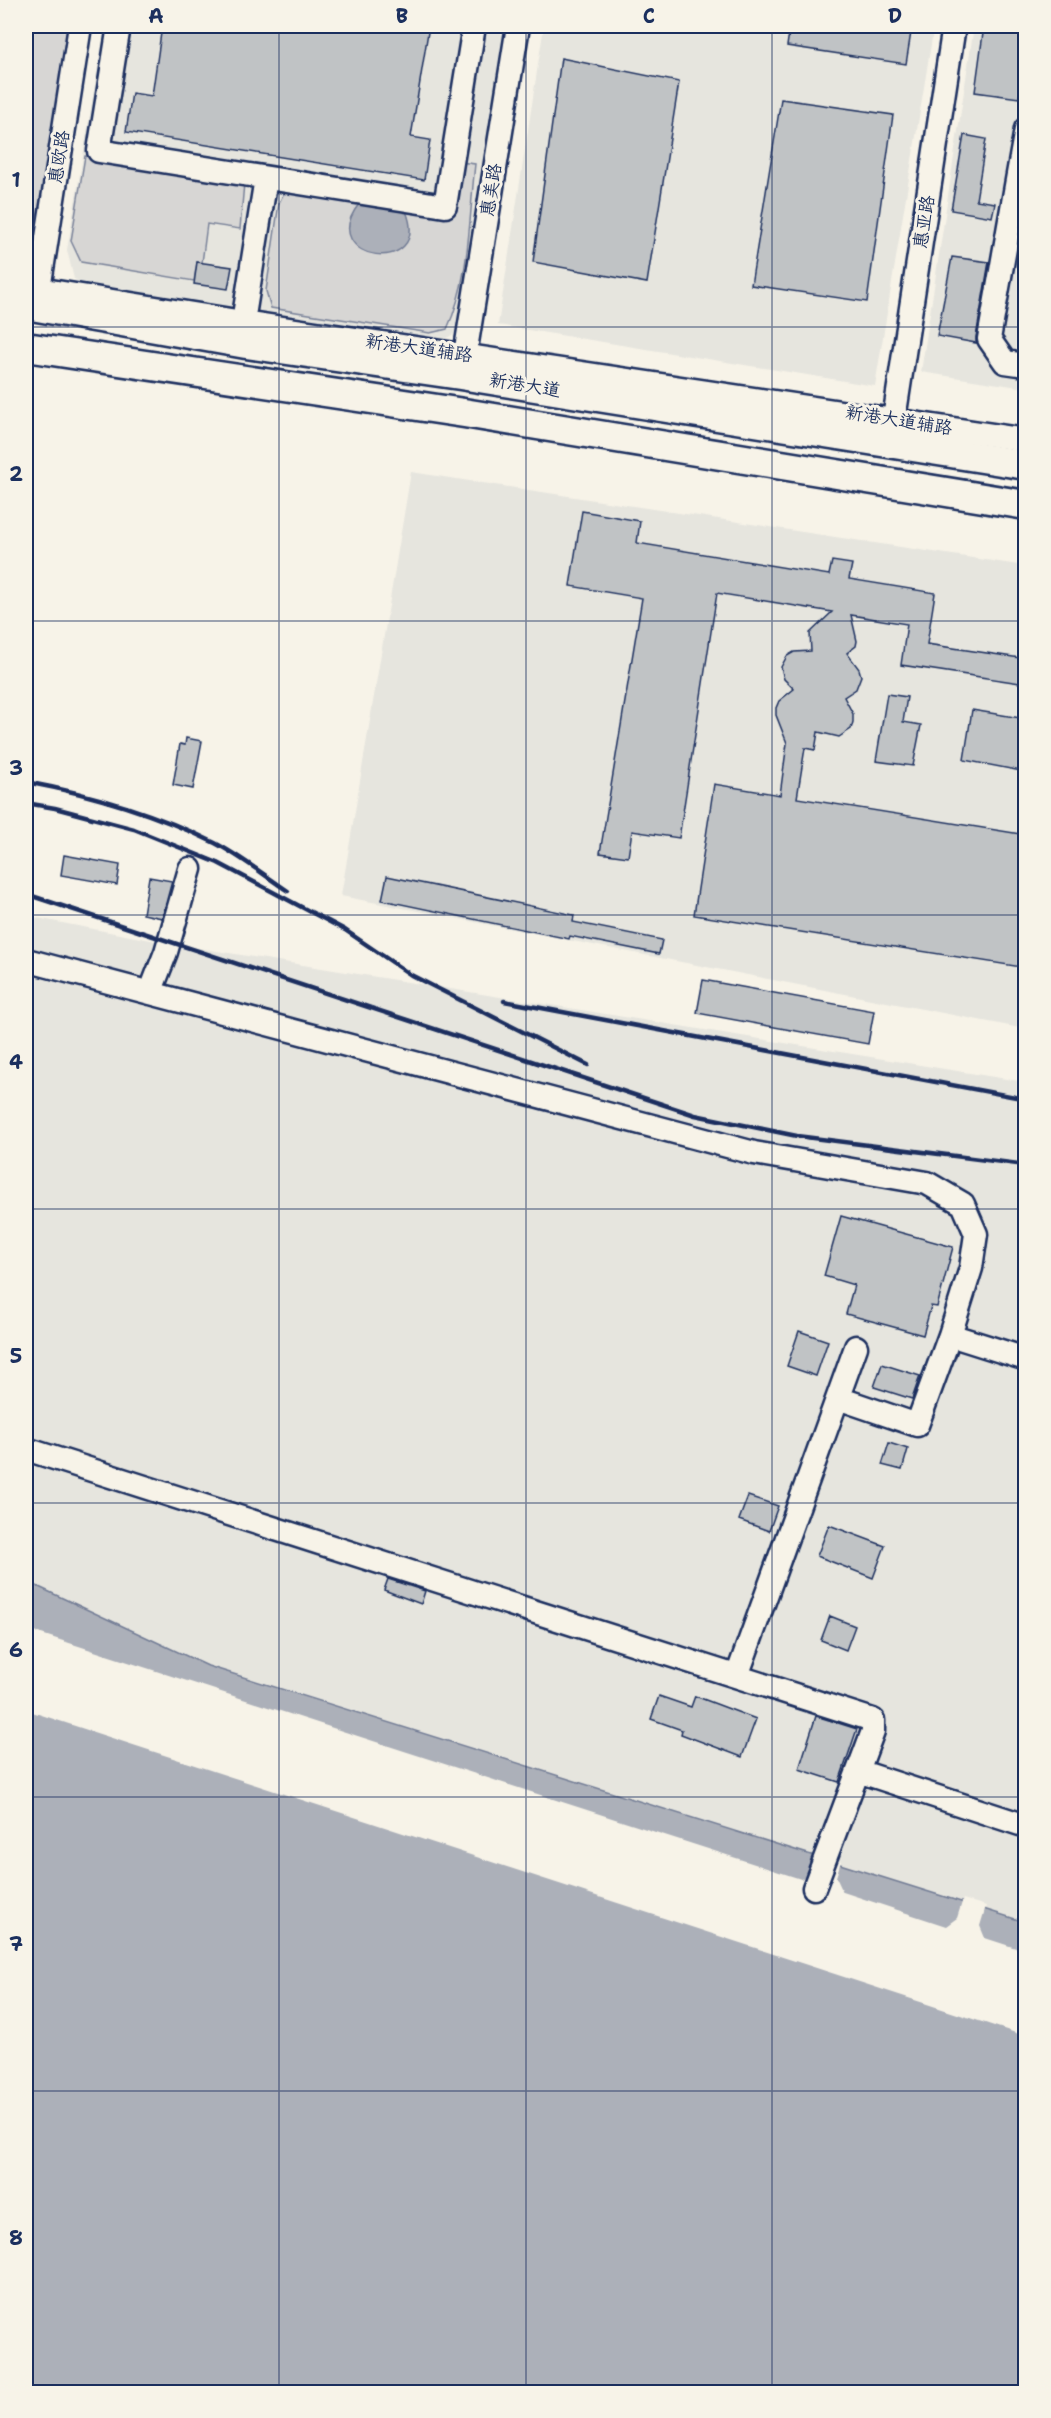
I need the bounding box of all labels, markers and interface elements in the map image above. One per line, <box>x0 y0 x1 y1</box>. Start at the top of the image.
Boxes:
text: A <box>148 3 164 29</box>
text: B <box>396 3 408 29</box>
text: C <box>643 3 655 29</box>
text: D <box>888 3 902 29</box>
street label: 惠欧路 <box>43 128 75 186</box>
street label: 惠美路 <box>475 161 507 219</box>
text: 1 <box>11 167 21 193</box>
street label: 惠亚路 <box>908 193 940 251</box>
street label: 新港大道辅路 <box>364 329 474 367</box>
street label: 新港大道 <box>488 368 562 402</box>
street label: 新港大道辅路 <box>844 400 954 440</box>
text: 2 <box>9 461 23 487</box>
text: 3 <box>9 755 23 781</box>
text: 4 <box>9 1049 23 1075</box>
text: 5 <box>10 1343 22 1369</box>
text: 6 <box>9 1637 23 1663</box>
text: 7 <box>9 1931 23 1957</box>
text: 8 <box>9 2225 23 2251</box>

